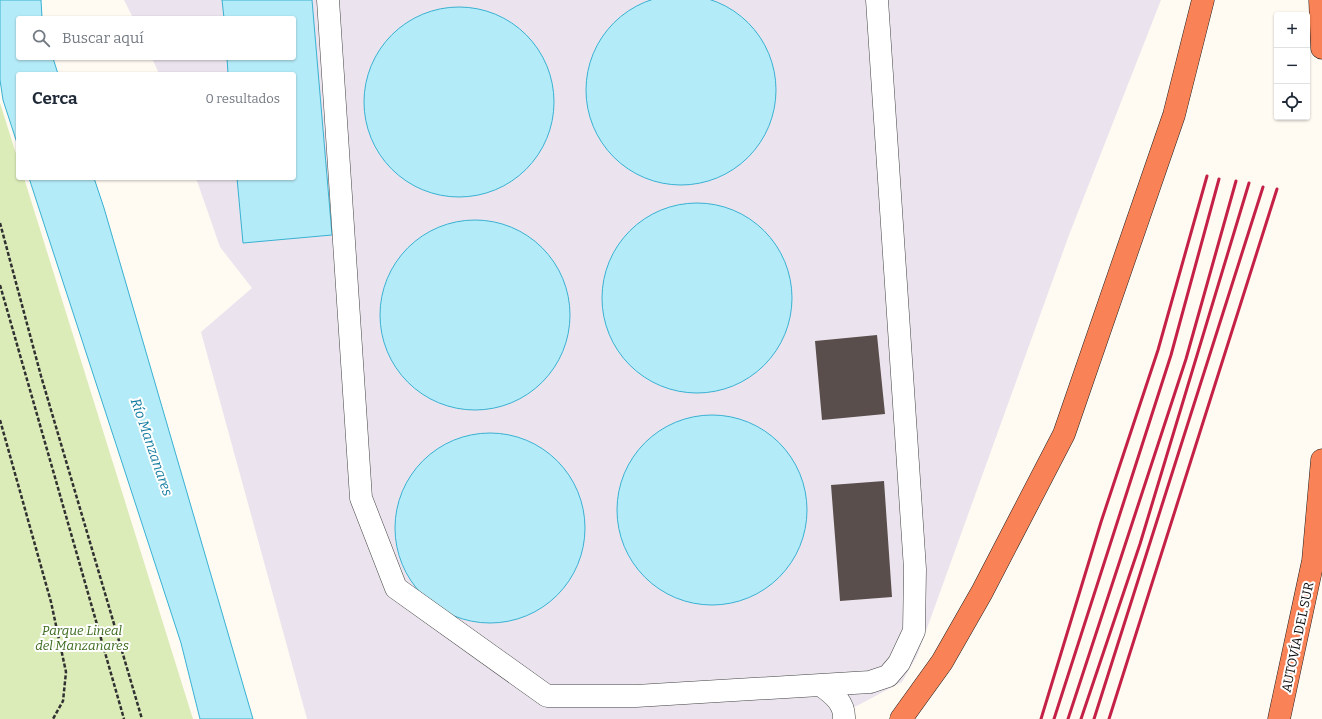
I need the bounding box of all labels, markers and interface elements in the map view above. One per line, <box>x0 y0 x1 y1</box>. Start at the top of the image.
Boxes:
map controls <box>1274 12 1310 120</box>
button: + <box>1274 12 1310 48</box>
search box <box>16 16 296 60</box>
icon: search <box>30 27 52 49</box>
text: Buscar aquí <box>62 29 144 47</box>
button: − <box>1274 48 1310 84</box>
button: locate <box>1274 84 1310 120</box>
text: Cerca <box>32 88 77 109</box>
text: 0 resultados <box>205 91 280 106</box>
water label: Río Manzanares <box>127 396 176 499</box>
street label: AUTOVÍA DEL SUR <box>1278 580 1317 694</box>
park label: Parque Lineal del Manzanares <box>35 623 129 653</box>

